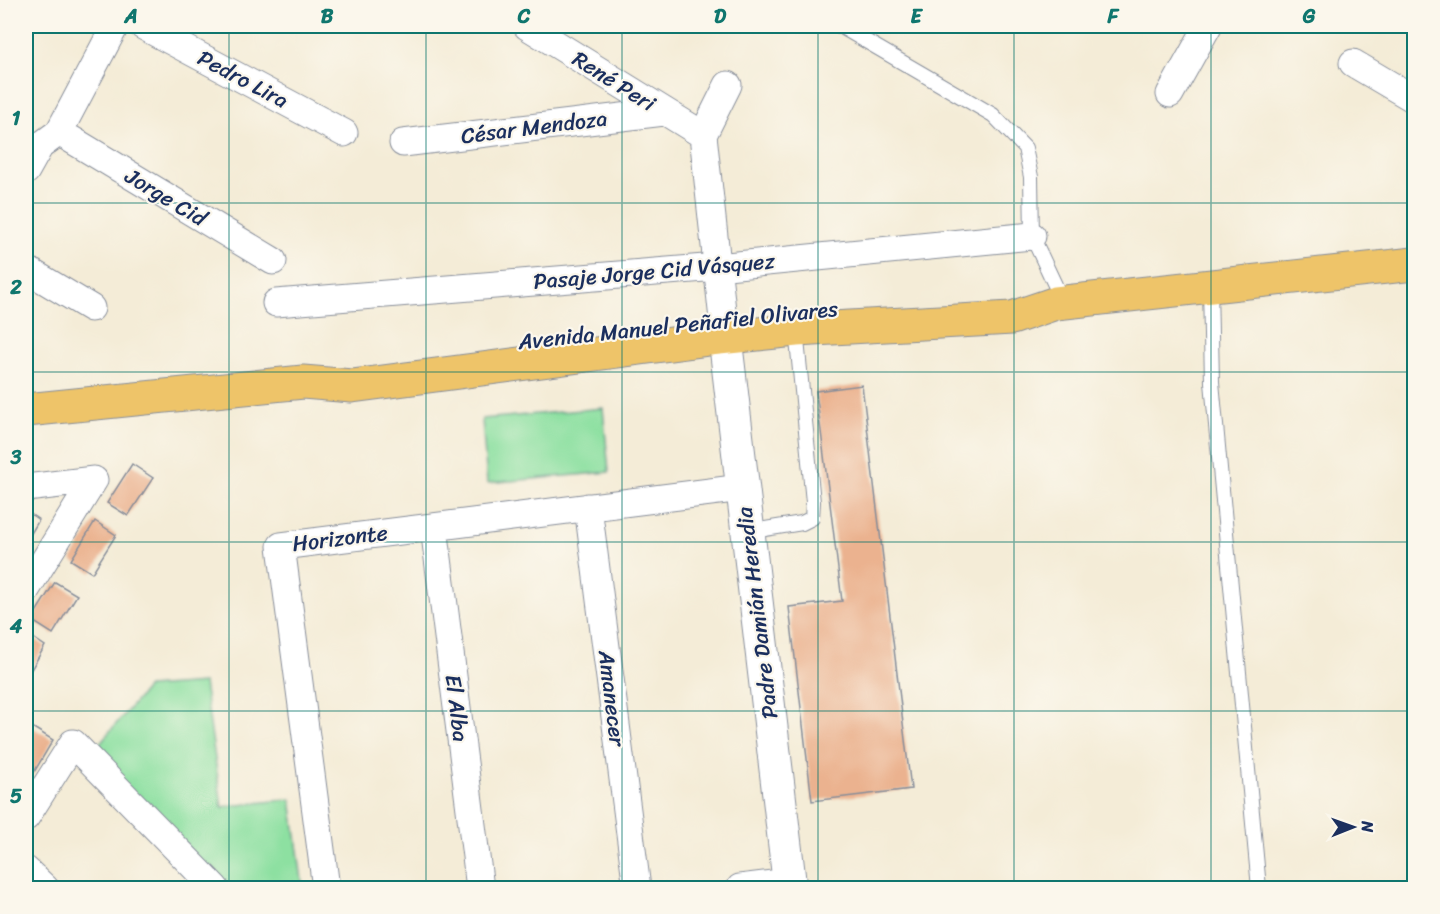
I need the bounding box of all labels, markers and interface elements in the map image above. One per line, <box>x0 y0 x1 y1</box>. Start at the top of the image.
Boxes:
text: A <box>123 0 138 34</box>
text: B <box>321 0 334 34</box>
text: C <box>517 0 531 34</box>
text: D <box>714 0 727 34</box>
text: E <box>910 0 923 34</box>
text: F <box>1107 0 1120 34</box>
text: G <box>1302 0 1316 34</box>
street label: Pedro Lira <box>190 39 296 119</box>
street label: René Peri <box>564 40 664 123</box>
street label: César Mendoza <box>459 99 609 155</box>
text: 1 <box>12 101 21 136</box>
street label: Jorge Cid <box>117 157 216 238</box>
street label: Pasaje Jorge Cid Vásquez <box>532 241 777 301</box>
text: 2 <box>9 270 22 305</box>
street label: Avenida Manuel Peñafiel Olivares <box>515 289 841 361</box>
text: 3 <box>10 440 22 475</box>
street label: Padre Damián Heredia <box>725 504 789 721</box>
street label: Horizonte <box>290 513 390 563</box>
text: 4 <box>9 609 23 644</box>
street label: Amanecer <box>587 647 637 750</box>
street label: El Alba <box>434 672 480 744</box>
text: 5 <box>10 779 22 814</box>
north arrow <box>1323 797 1383 857</box>
text: N <box>1353 820 1382 833</box>

